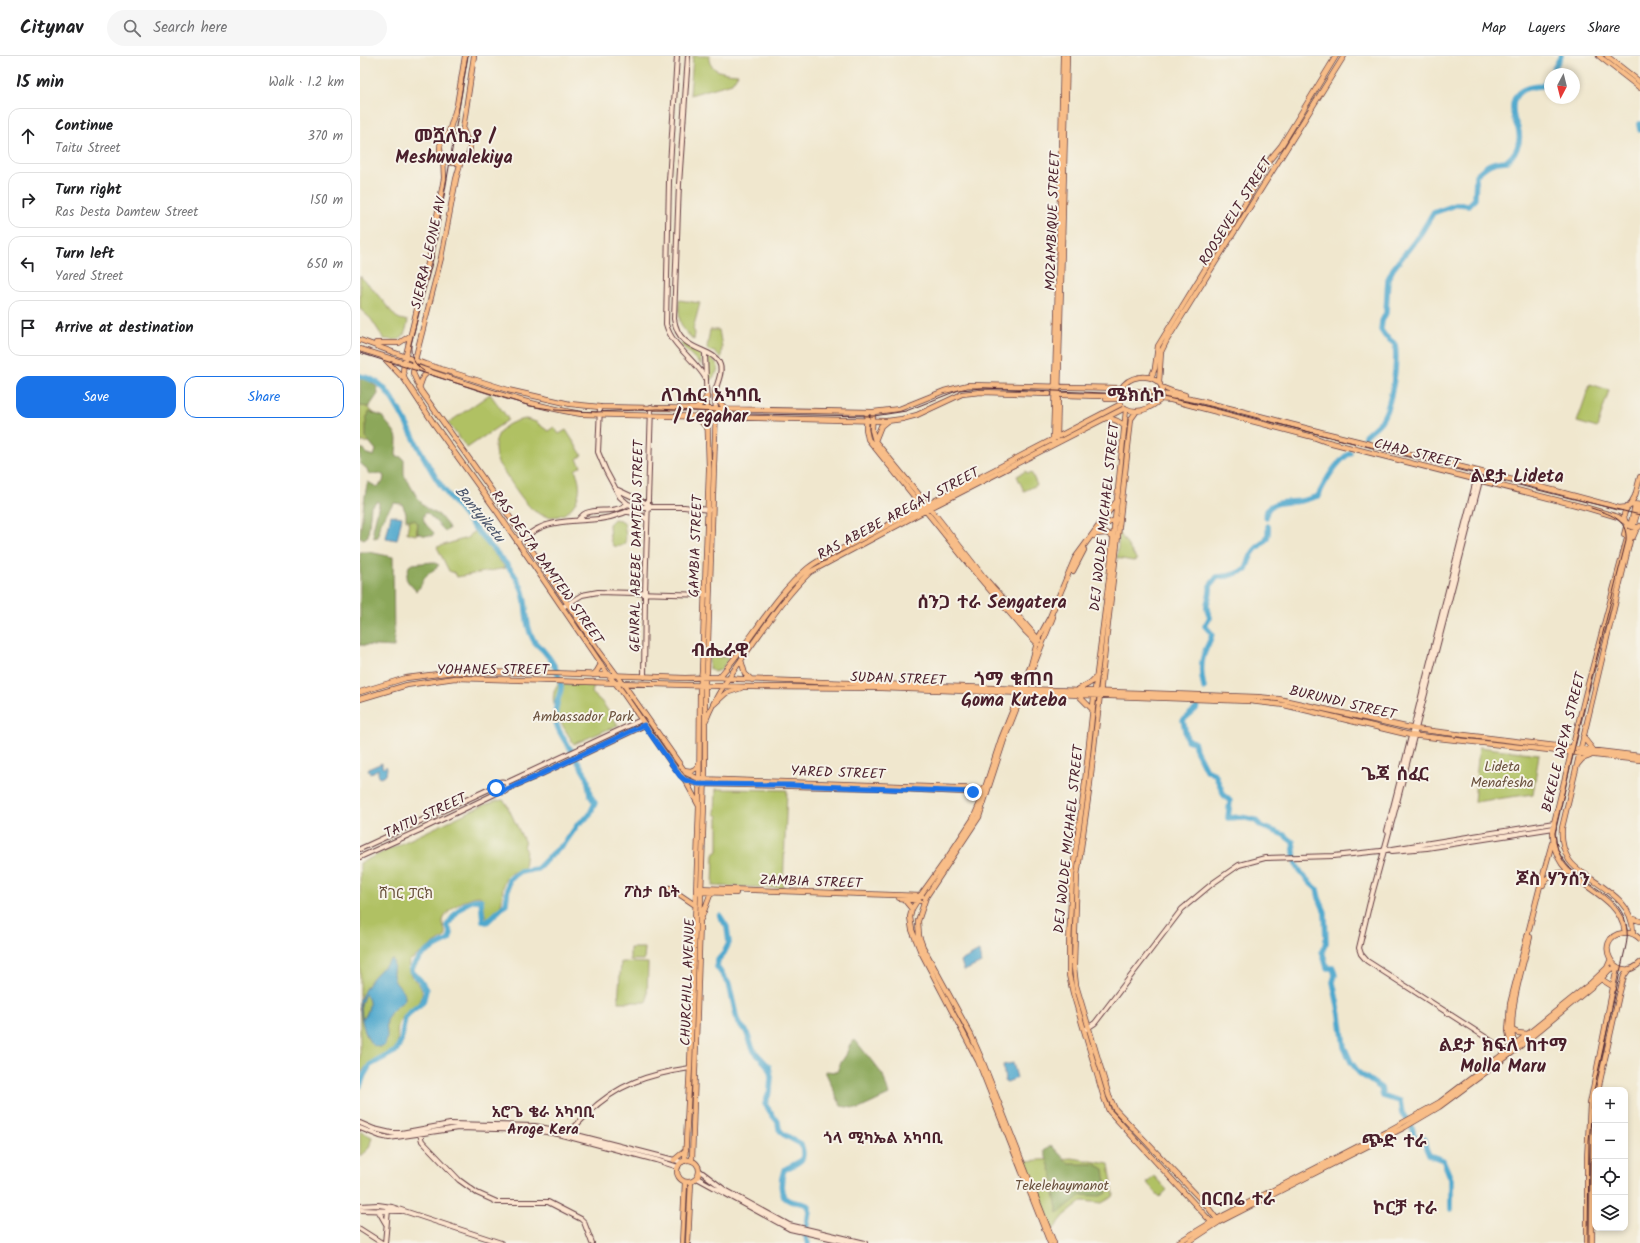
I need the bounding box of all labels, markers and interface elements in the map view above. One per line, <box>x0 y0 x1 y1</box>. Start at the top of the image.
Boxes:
search box <box>107 10 387 46</box>
text: Citynav <box>20 13 83 43</box>
text: Search here <box>153 16 227 40</box>
icon: search <box>121 17 143 39</box>
text: Map <box>1482 17 1506 39</box>
text: Layers <box>1528 17 1566 39</box>
text: Share <box>1588 17 1620 39</box>
north arrow <box>1544 68 1580 104</box>
text: 15 min <box>16 69 64 96</box>
text: Walk · 1.2 km <box>269 72 344 93</box>
text: Continue <box>55 114 113 138</box>
district label: መሿለኪያ / Meshuwalekiya <box>395 123 513 173</box>
icon: ahead <box>17 125 39 147</box>
text: 370 m <box>308 126 343 147</box>
text: Taitu Street <box>55 138 121 159</box>
street label: MOZAMBIQUE STREET <box>1040 150 1066 291</box>
street label: ROOSEVELT STREET <box>1194 152 1279 270</box>
text: Turn right <box>55 178 122 202</box>
icon: right <box>17 189 39 211</box>
text: 150 m <box>310 190 343 211</box>
street label: SIERRA LEONE AV <box>405 194 453 311</box>
text: Ras Desta Damtew Street <box>55 202 198 223</box>
text: Turn left <box>55 242 115 266</box>
icon: left <box>17 253 39 275</box>
text: 650 m <box>307 254 343 275</box>
text: Yared Street <box>55 266 123 287</box>
text: Arrive at destination <box>55 316 194 340</box>
icon: arrive <box>17 317 39 339</box>
button: Save <box>16 376 176 418</box>
button: Share <box>184 376 344 418</box>
district label: ለገሐር አካባቢ / Legahar <box>661 382 762 432</box>
district label: ሜክሲኮ <box>1107 382 1165 411</box>
street label: DEJ WOLDE MICHAEL STREET <box>1084 420 1126 612</box>
street label: CHAD STREET <box>1371 433 1464 476</box>
street label: GENRAL ABEBE DAMTEW STREET <box>624 438 650 652</box>
street label: RAS ABEBE AREGAY STREET <box>814 461 985 566</box>
district label: ልደታ Lideta <box>1470 463 1564 492</box>
water label: Bantyiketu <box>448 481 511 550</box>
street label: RAS DESTA DAMTEW STREET <box>485 486 610 650</box>
street label: GAMBIA STREET <box>683 493 709 598</box>
district label: ሰንጋ ተራ Sengatera <box>917 589 1067 618</box>
district label: ብሔራዊ <box>691 637 749 666</box>
street label: YOHANES STREET <box>437 659 551 681</box>
street label: SUDAN STREET <box>850 666 948 692</box>
district label: ጎማ ቁጠባ Goma Kuteba <box>961 666 1067 716</box>
street label: BEKELE WEYA STREET <box>1536 669 1592 814</box>
street label: BURUNDI STREET <box>1287 680 1400 726</box>
park label: Ambassador Park <box>532 706 634 728</box>
street label: DEJ WOLDE MICHAEL STREET <box>1048 742 1090 934</box>
park label: Lideta Menafesha <box>1471 756 1533 794</box>
street label: YARED STREET <box>790 760 887 786</box>
district label: ጌጃ ሰፈር <box>1361 761 1429 790</box>
route start <box>487 779 505 797</box>
route end <box>964 783 982 801</box>
street label: TAITU STREET <box>381 787 472 845</box>
district label: ጆስ ሃንሰን <box>1516 866 1590 895</box>
street label: ZAMBIA STREET <box>759 869 864 895</box>
district label: ፖስታ ቤት <box>624 881 680 905</box>
park label: ሸገር ፓርክ <box>379 883 433 905</box>
street label: CHURCHILL AVENUE <box>675 917 701 1046</box>
district label: ልደታ ክፍለ ከተማ Molla Maru <box>1439 1032 1567 1082</box>
map controls <box>1592 1087 1628 1231</box>
button: + <box>1592 1087 1628 1123</box>
district label: አሮጌ ቄራ አካባቢ Aroge Kera <box>492 1101 595 1142</box>
button: − <box>1592 1123 1628 1159</box>
district label: ጎላ ሚካኤል አካባቢ <box>823 1127 943 1151</box>
district label: ጭድ ተራ <box>1361 1128 1427 1157</box>
button: locate <box>1592 1159 1628 1195</box>
park label: Tekelehaymanot <box>1015 1175 1110 1197</box>
district label: በርበሬ ተራ <box>1201 1186 1275 1215</box>
district label: ኮርቻ ተራ <box>1373 1195 1437 1224</box>
button: layers <box>1592 1195 1628 1231</box>

